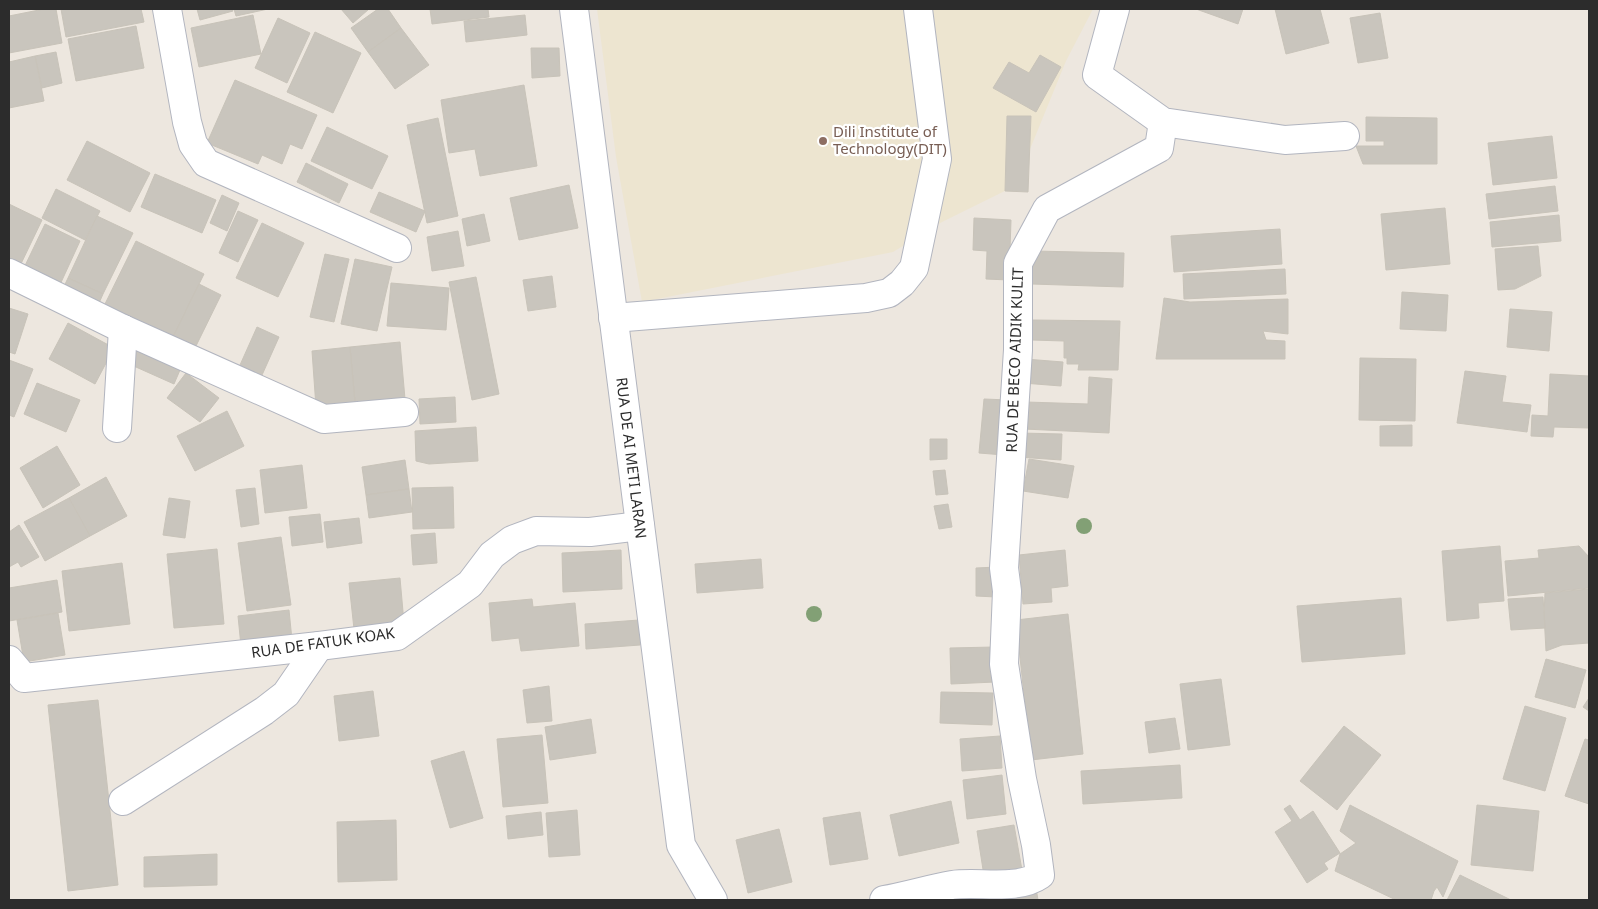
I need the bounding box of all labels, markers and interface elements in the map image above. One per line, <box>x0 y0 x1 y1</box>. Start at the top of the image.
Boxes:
place label: Dili Institute of Technology(DIT) <box>833 121 947 158</box>
marker: Dili Institute of Technology(DIT) <box>817 135 829 147</box>
street label: RUA DE BECO AIDIK KULIT <box>1001 266 1027 453</box>
street label: RUA DE AI METI LARAN <box>612 376 652 540</box>
street label: RUA DE FATUK KOAK <box>250 622 397 662</box>

